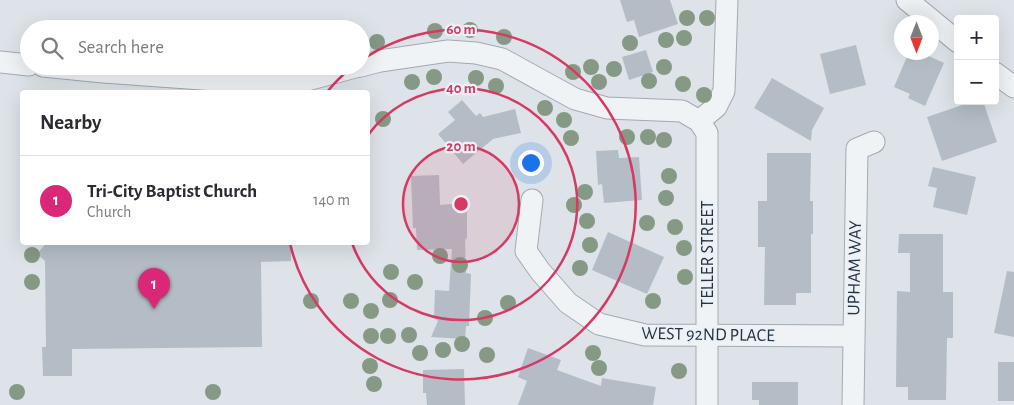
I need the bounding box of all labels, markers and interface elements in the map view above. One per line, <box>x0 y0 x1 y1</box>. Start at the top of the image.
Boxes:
north arrow <box>894 15 939 60</box>
map controls <box>954 15 999 105</box>
button: + <box>954 15 999 60</box>
search box <box>20 20 370 75</box>
text: 60 m <box>446 22 476 37</box>
icon: search <box>38 34 66 62</box>
text: Search here <box>78 38 164 57</box>
button: − <box>954 60 999 105</box>
text: 40 m <box>446 81 476 96</box>
text: Nearby <box>40 112 101 133</box>
text: 20 m <box>446 139 476 154</box>
your location <box>518 150 544 176</box>
text: Tri-City Baptist Church <box>87 182 257 201</box>
text: 1 <box>53 192 59 208</box>
text: 140 m <box>313 192 350 208</box>
centre of rings <box>452 195 470 213</box>
street label: TELLER STREET <box>699 200 717 308</box>
text: Church <box>87 204 131 220</box>
street label: UPHAM WAY <box>845 220 865 316</box>
pin: 1 <box>138 268 170 309</box>
street label: WEST 92ND PLACE <box>641 325 775 345</box>

